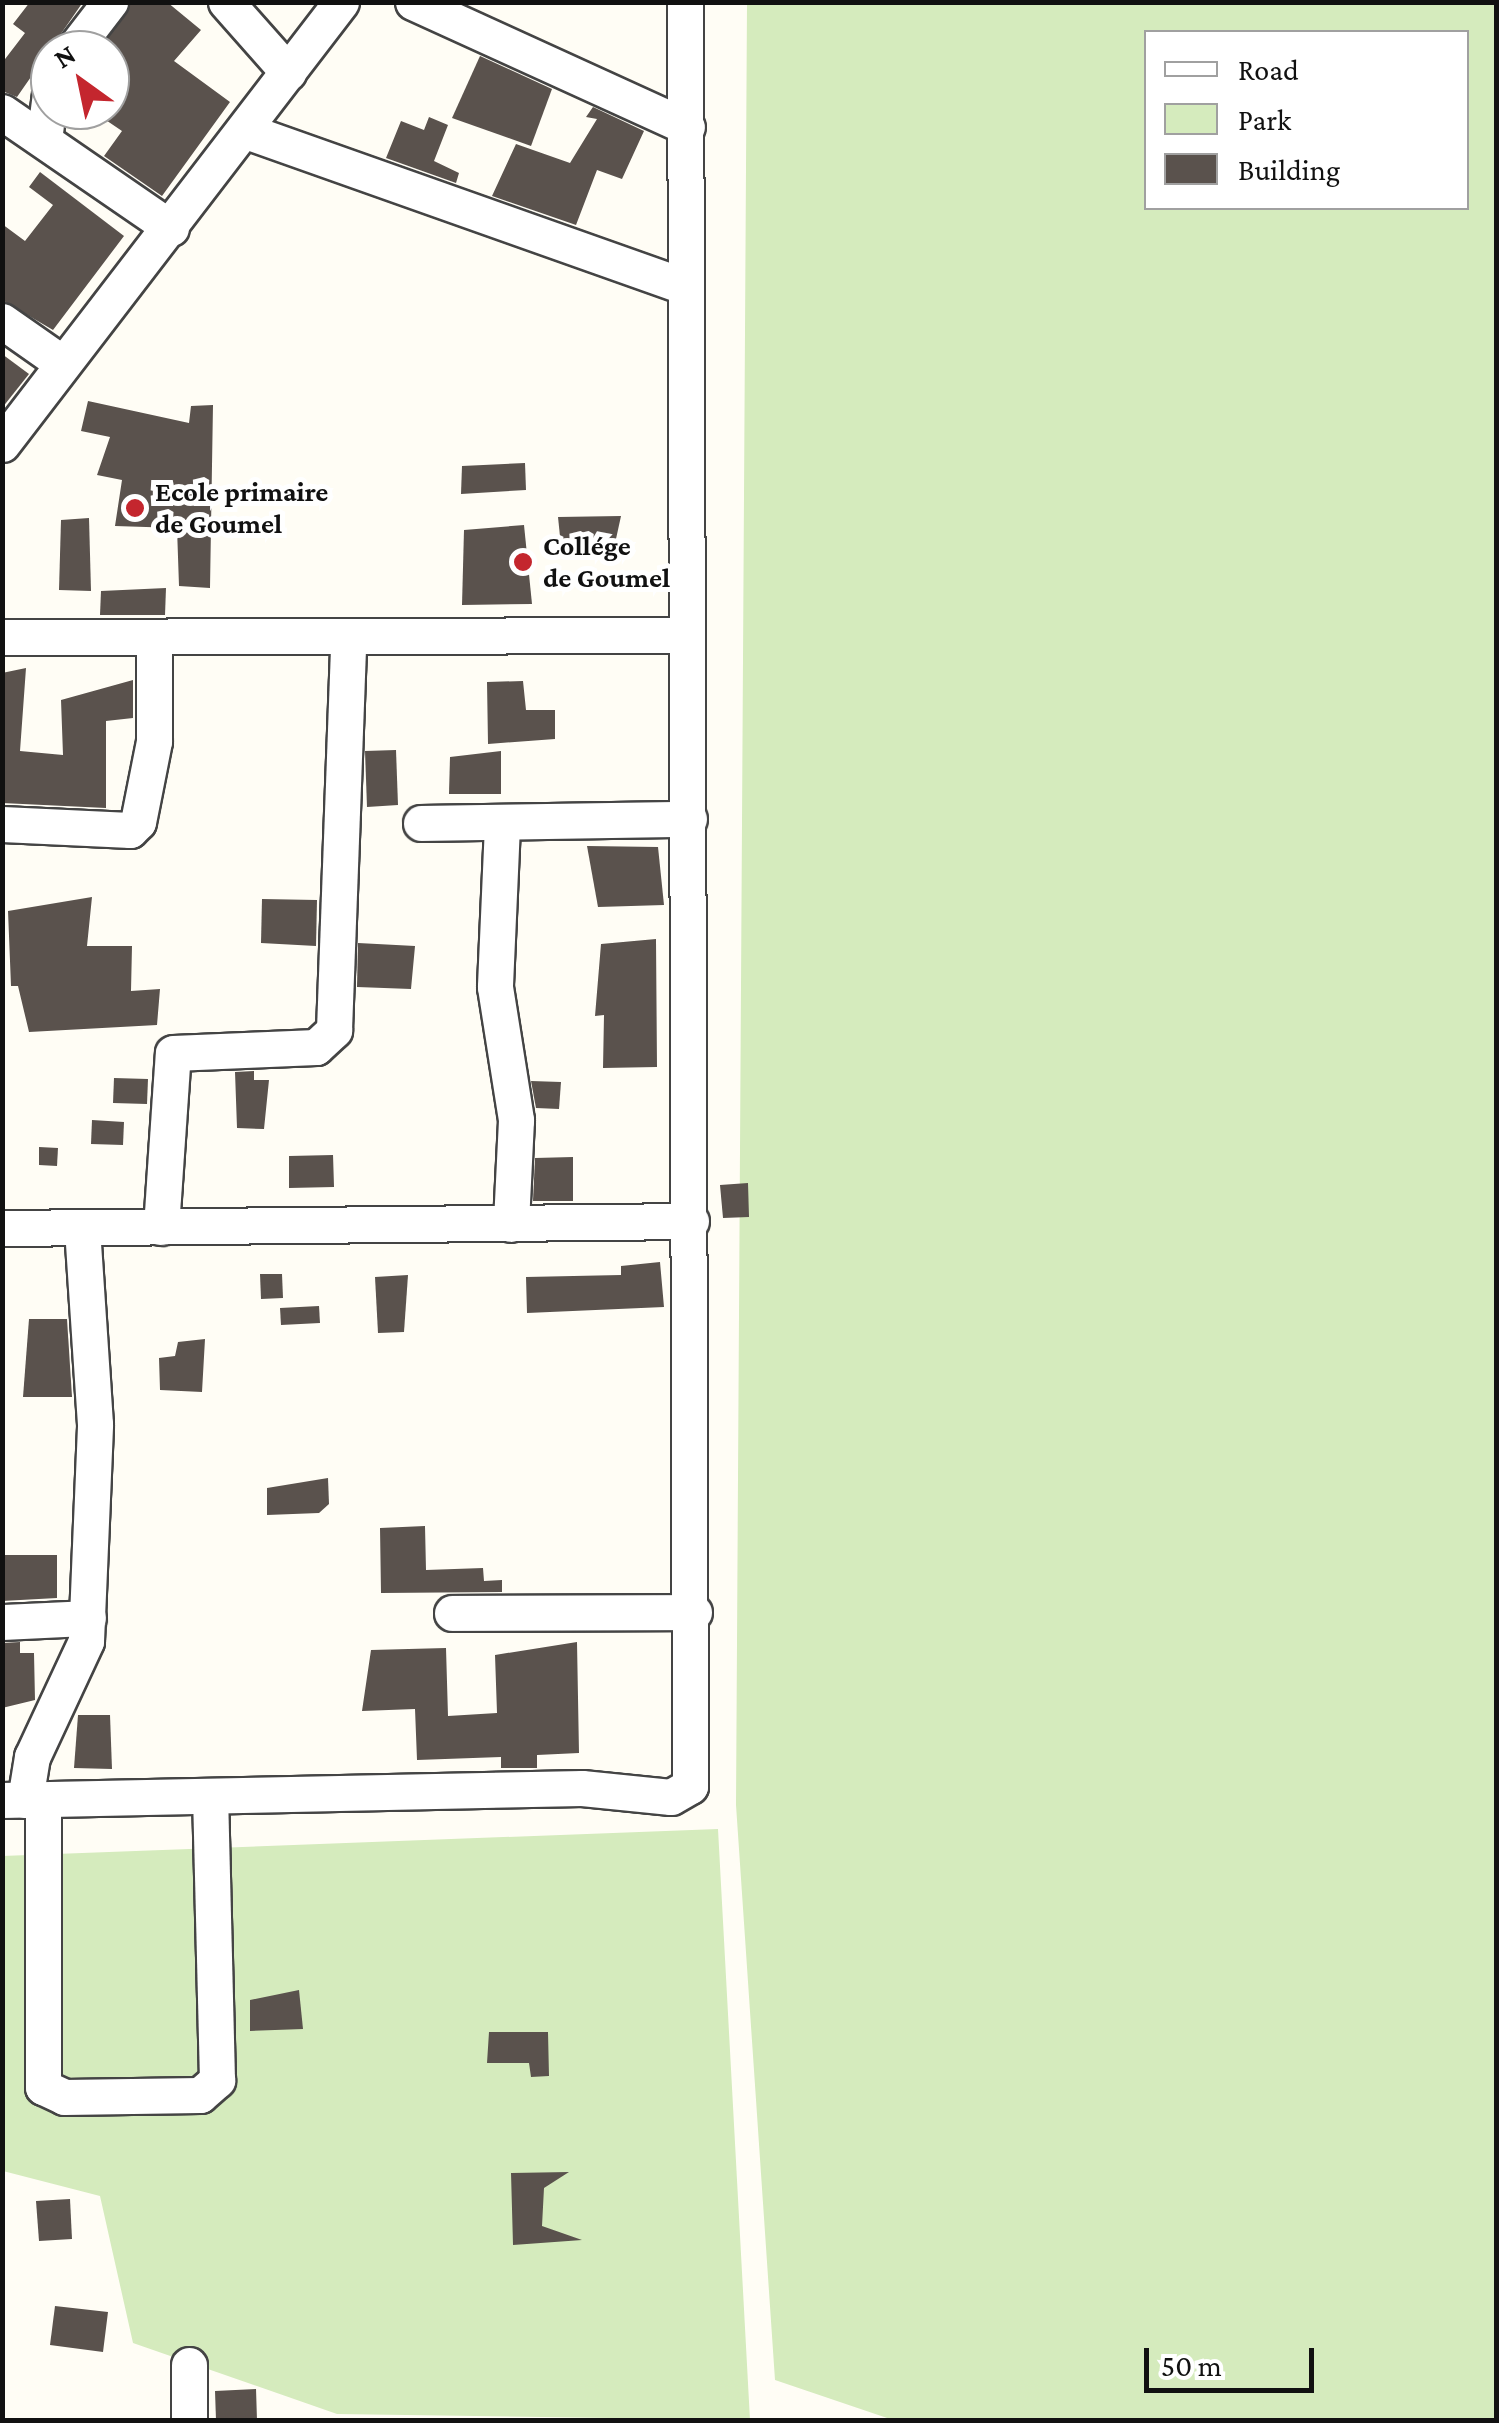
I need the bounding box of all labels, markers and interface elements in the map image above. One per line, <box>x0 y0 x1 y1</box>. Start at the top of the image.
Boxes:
north arrow <box>30 30 130 130</box>
legend <box>1144 30 1469 210</box>
text: N <box>48 38 81 74</box>
text: Road <box>1238 53 1299 86</box>
text: Park <box>1238 103 1291 136</box>
text: Building <box>1238 153 1340 186</box>
place label: Ecole primaire de Goumel <box>155 475 328 541</box>
marker: Ecole primaire de Goumel <box>124 497 146 519</box>
place label: Collége de Goumel <box>543 529 670 595</box>
marker: Collége de Goumel <box>512 551 534 573</box>
scale bar <box>1149 2328 1319 2390</box>
text: 50 m <box>1161 2349 1222 2382</box>

